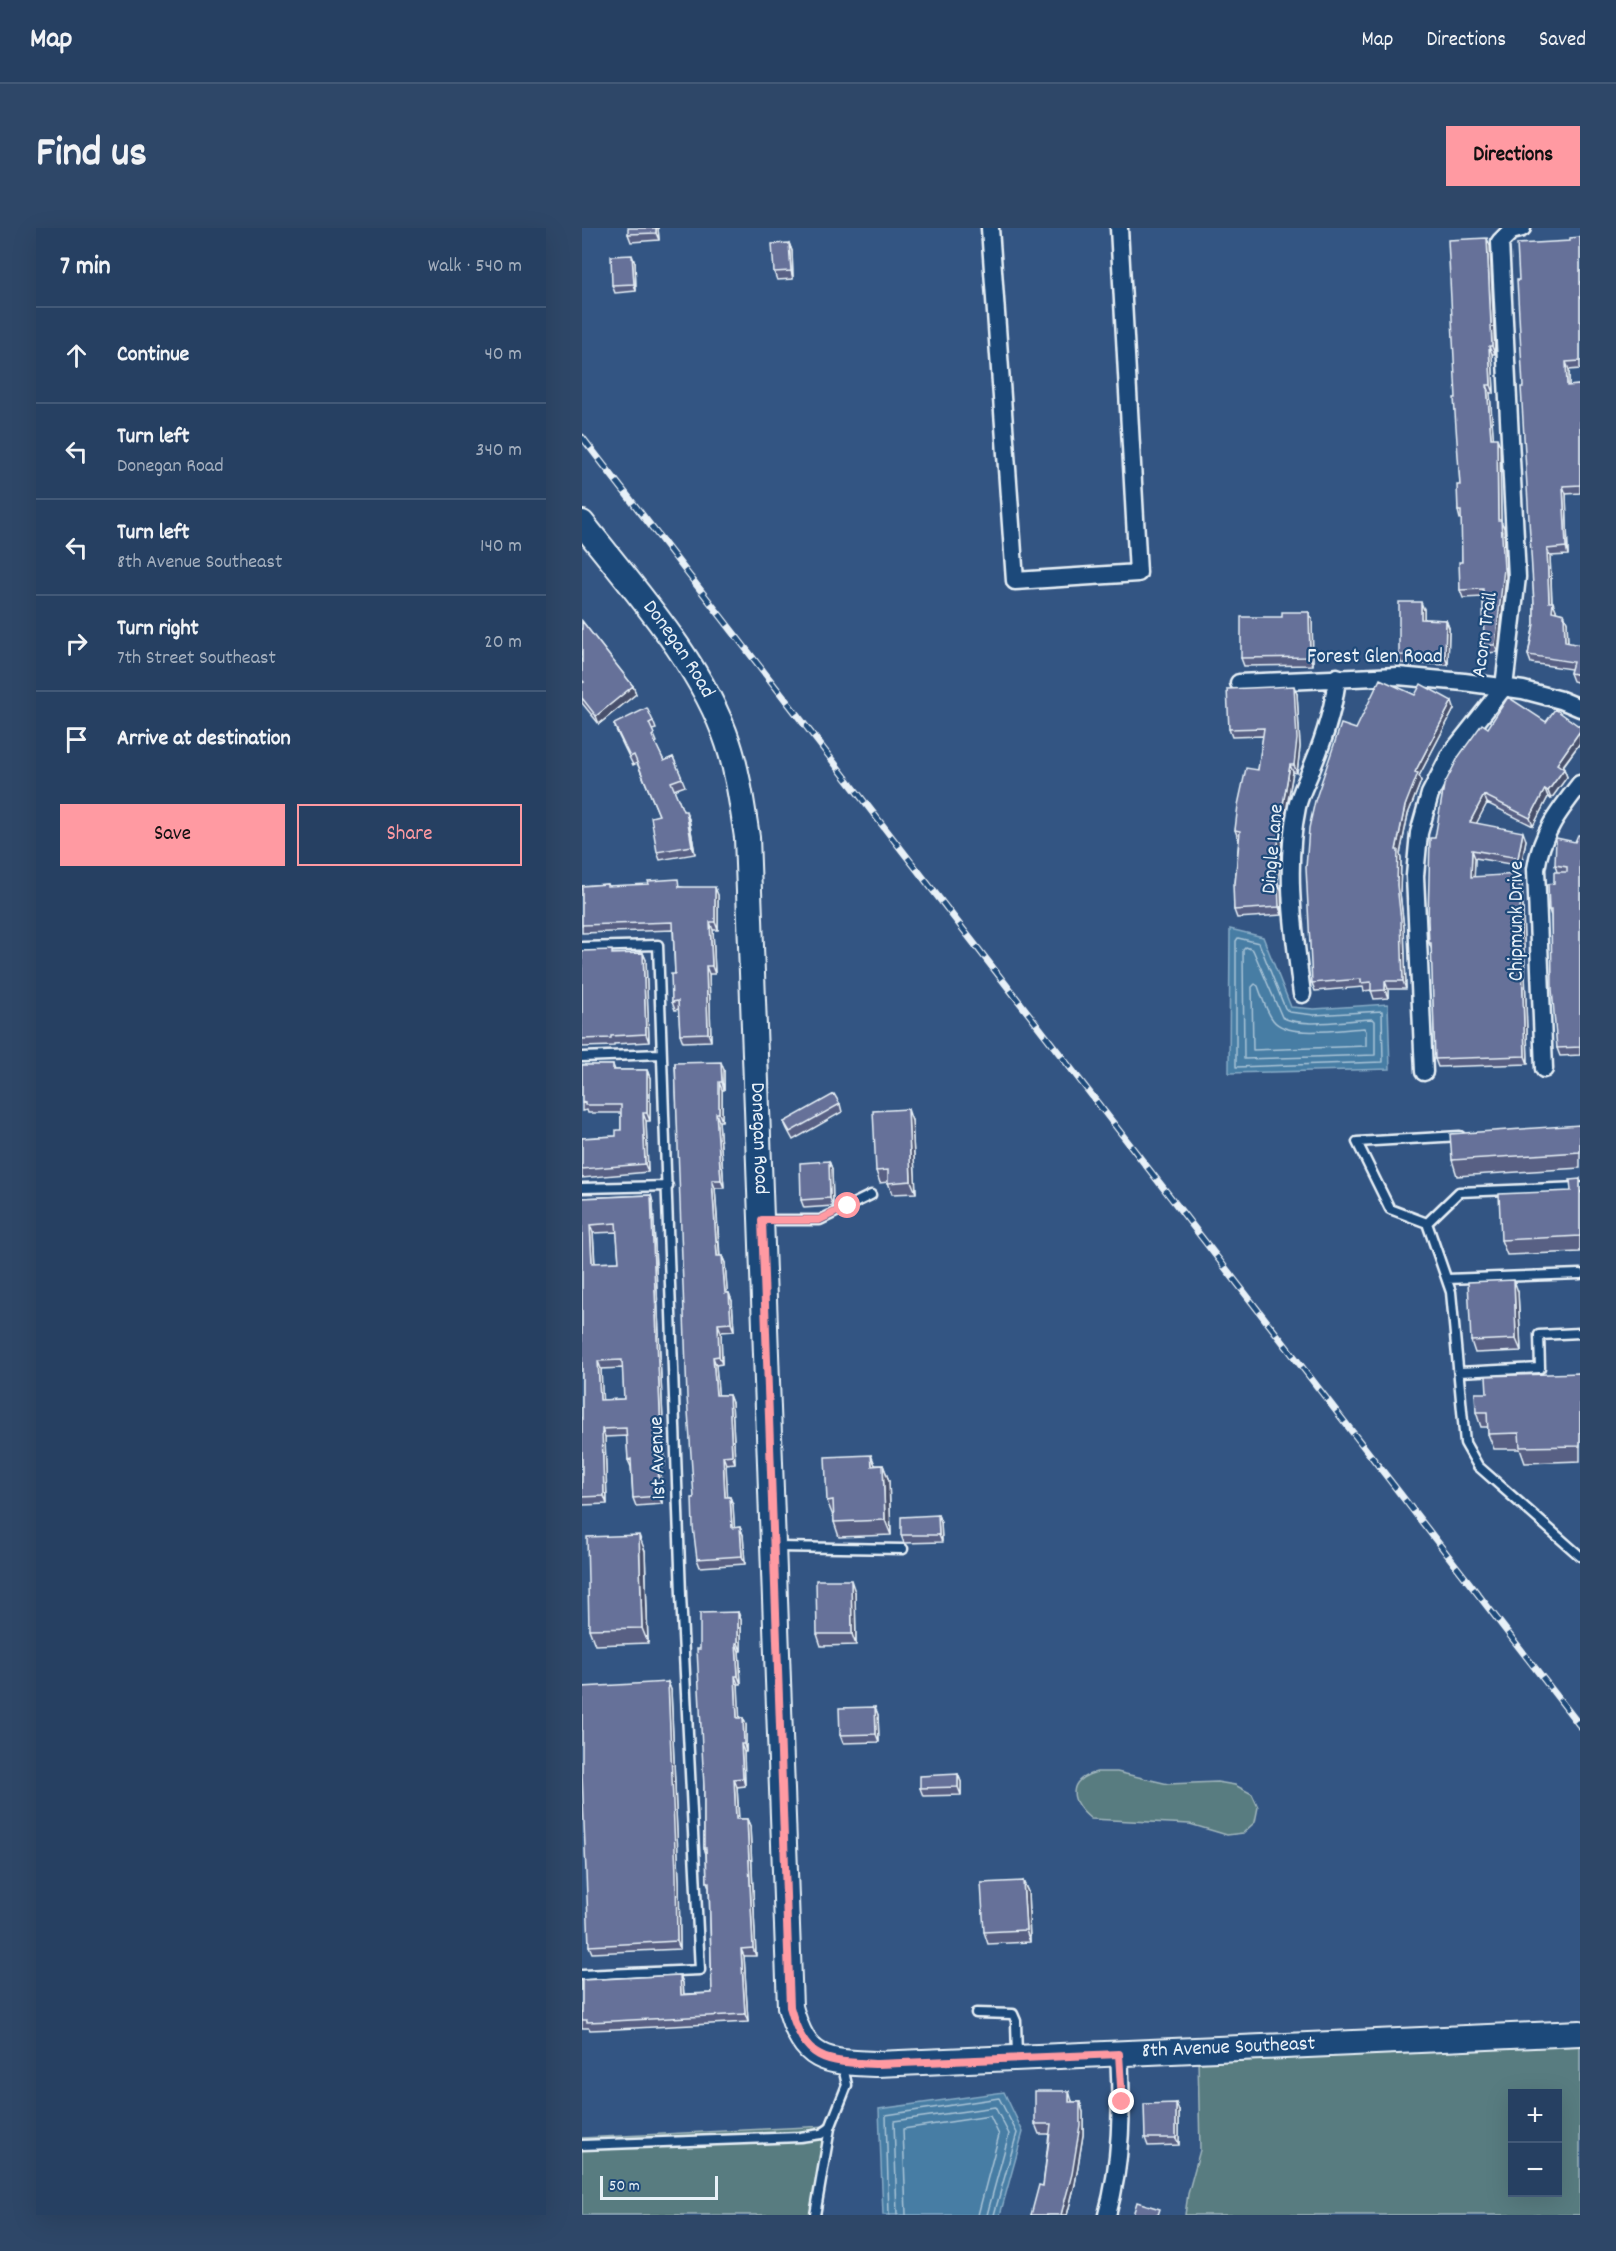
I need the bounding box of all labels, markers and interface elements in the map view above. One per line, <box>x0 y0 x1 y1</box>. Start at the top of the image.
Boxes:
text: Map <box>30 21 72 61</box>
text: Map <box>1362 26 1393 56</box>
text: Directions <box>1426 26 1506 56</box>
text: Saved <box>1539 26 1586 56</box>
text: Find us <box>36 126 147 186</box>
button: Directions <box>1446 126 1580 186</box>
text: 7 min <box>60 249 111 286</box>
text: Walk · 540 m <box>428 253 522 281</box>
icon: ahead <box>60 339 93 372</box>
text: Continue <box>117 340 189 371</box>
text: 40 m <box>484 341 522 369</box>
text: Turn left <box>117 422 189 453</box>
icon: left <box>60 435 93 468</box>
text: 340 m <box>476 437 522 465</box>
text: Donegan Road <box>117 453 224 481</box>
text: Turn left <box>117 518 189 549</box>
icon: left <box>60 531 93 564</box>
text: 140 m <box>480 533 522 561</box>
text: 8th Avenue Southeast <box>117 549 282 577</box>
street label: Acorn Trail <box>1465 590 1507 680</box>
street label: Donegan Road <box>634 594 721 704</box>
text: Turn right <box>117 614 199 645</box>
icon: right <box>60 627 93 660</box>
text: 20 m <box>484 629 522 657</box>
street label: Forest Glen Road <box>1307 643 1443 673</box>
text: 7th Street Southeast <box>117 645 276 673</box>
icon: arrive <box>60 723 93 756</box>
text: Arrive at destination <box>117 724 291 755</box>
street label: Dingle Lane <box>1255 803 1293 895</box>
button: Save <box>60 804 285 866</box>
button: Share <box>297 804 522 866</box>
street label: Chipmunk Drive <box>1503 861 1533 981</box>
street label: Donegan Road <box>741 1082 775 1195</box>
route start <box>834 1192 860 1218</box>
street label: 1st Avenue <box>643 1416 675 1500</box>
street label: 8th Avenue Southeast <box>1141 2030 1316 2067</box>
route end <box>1108 2088 1134 2114</box>
map controls <box>1508 2089 1562 2197</box>
button: + <box>1508 2089 1562 2143</box>
button: − <box>1508 2143 1562 2197</box>
scale bar <box>600 2173 718 2200</box>
text: 50 m <box>609 2175 640 2198</box>

